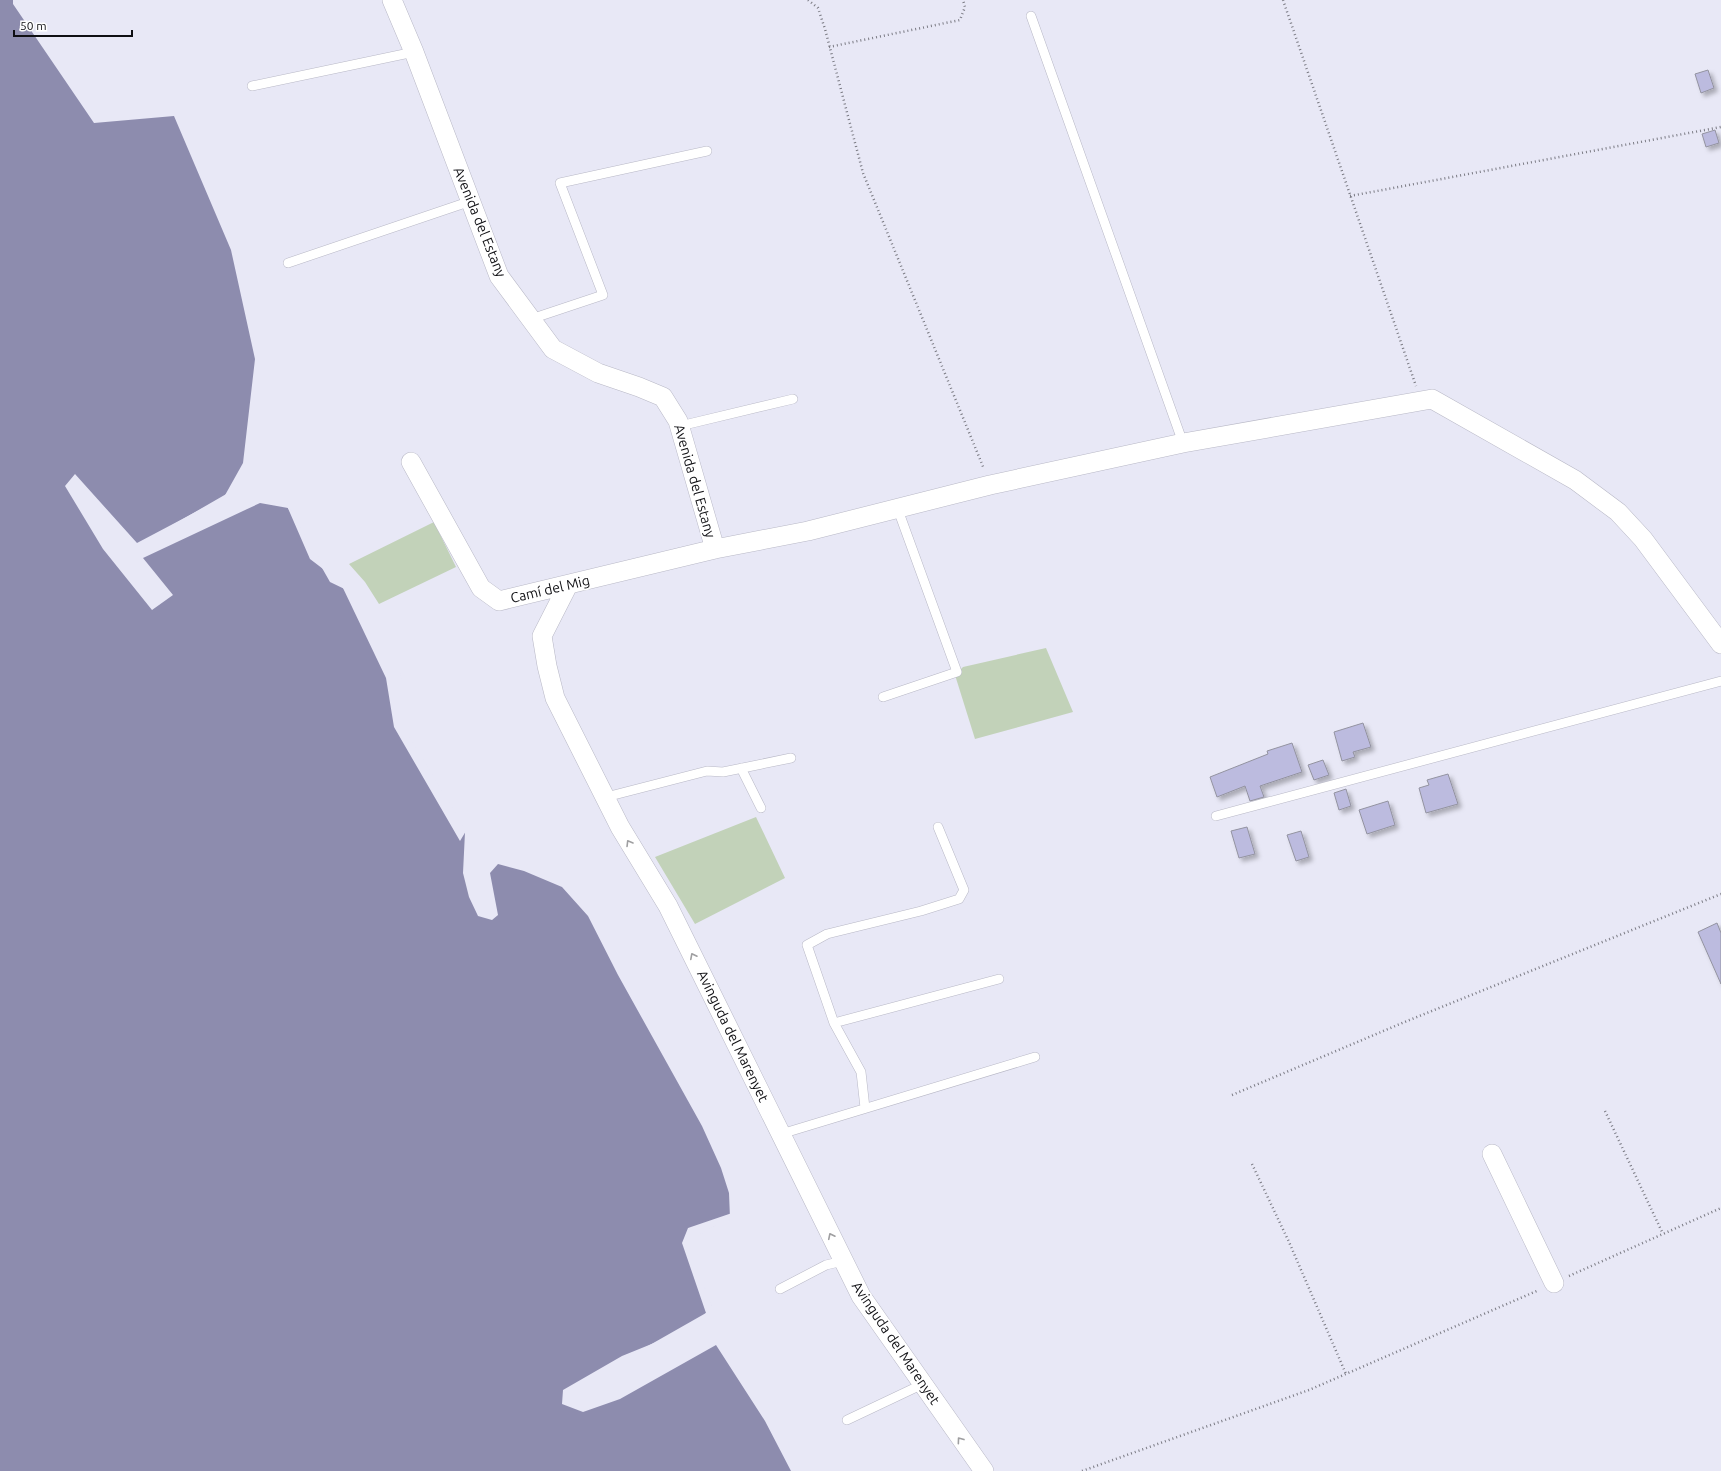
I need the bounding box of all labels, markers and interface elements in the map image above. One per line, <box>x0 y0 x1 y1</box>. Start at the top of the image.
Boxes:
scale bar <box>14 12 132 38</box>
text: 50 m <box>20 19 47 32</box>
street label: Avenida del Estany <box>451 165 510 280</box>
street label: Avenida del Estany <box>671 422 719 540</box>
street label: Camí del Mig <box>509 572 591 606</box>
one-way arrow <box>627 840 634 847</box>
one-way arrow <box>690 953 698 960</box>
street label: Avinguda del Marenyet <box>694 967 772 1105</box>
one-way arrow <box>828 1233 836 1240</box>
street label: Avinguda del Marenyet <box>849 1279 943 1408</box>
one-way arrow <box>958 1437 965 1444</box>

